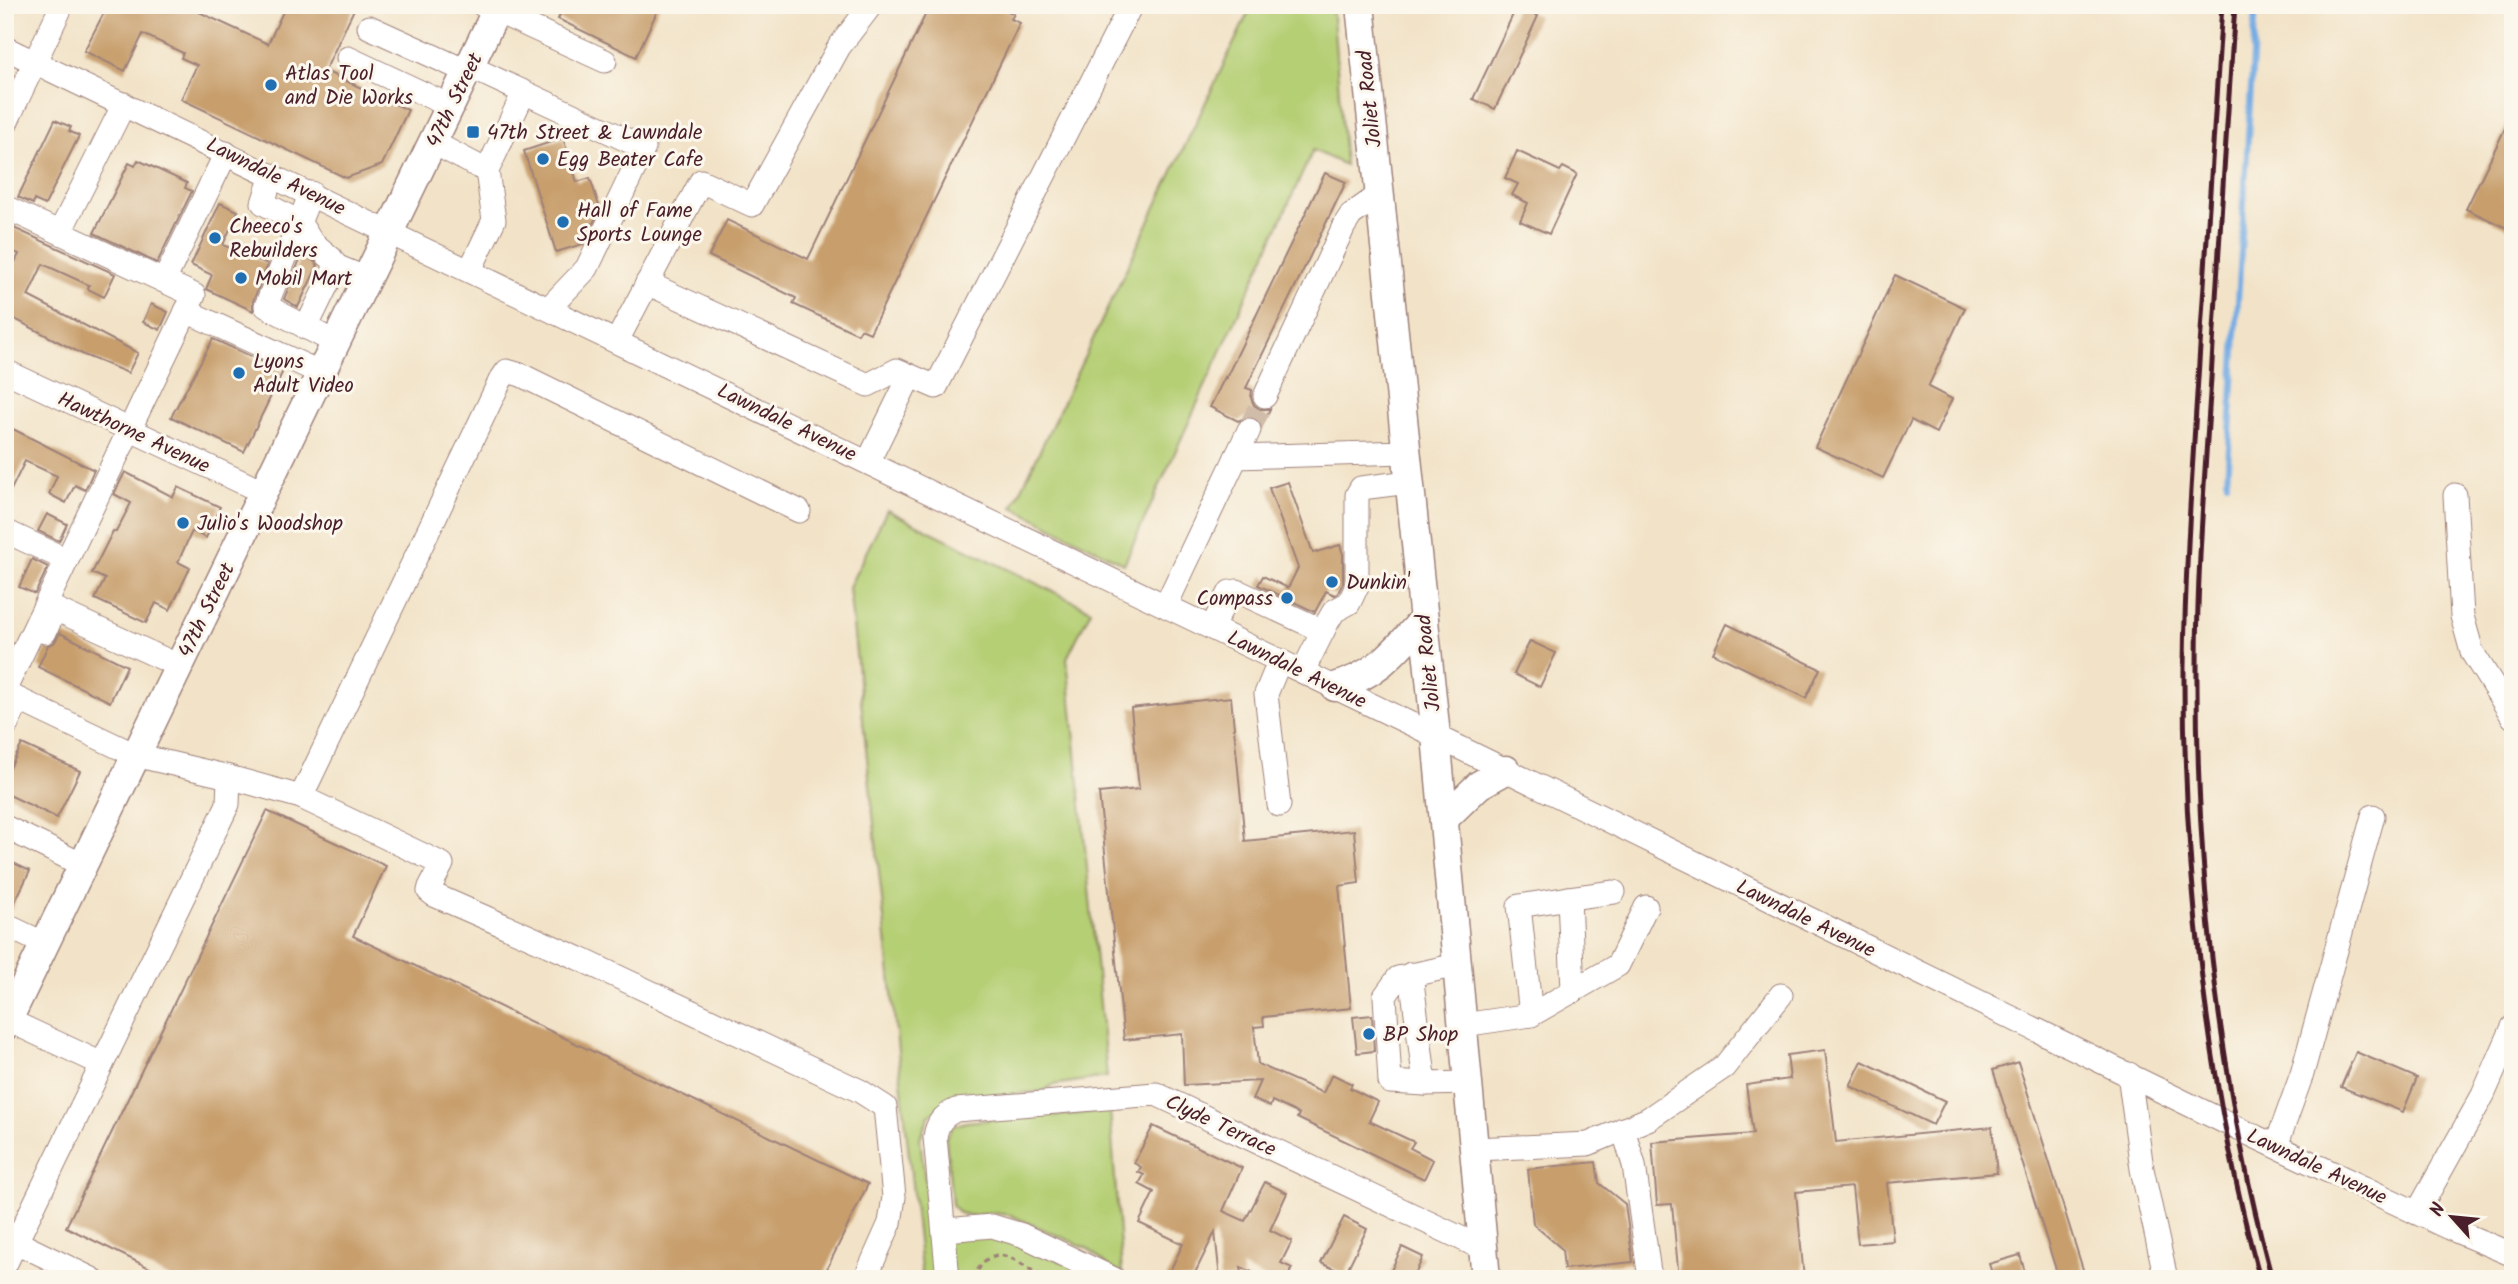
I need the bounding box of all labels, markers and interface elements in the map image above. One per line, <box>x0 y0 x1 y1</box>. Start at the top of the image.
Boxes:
street label: 47th Street <box>418 47 493 154</box>
street label: Joliet Road <box>1349 48 1392 149</box>
place label: Atlas Tool and Die Works <box>285 58 413 115</box>
marker: Atlas Tool and Die Works <box>263 77 279 93</box>
place label: 47th Street & Lawndale <box>487 117 703 150</box>
marker: 47th Street & Lawndale <box>465 124 481 140</box>
street label: Lawndale Avenue <box>200 129 351 226</box>
place label: Egg Beater Cafe <box>557 144 704 177</box>
marker: Egg Beater Cafe <box>535 151 551 167</box>
place label: Hall of Fame Sports Lounge <box>577 195 702 252</box>
place label: Cheeco's Rebuilders <box>229 211 318 268</box>
marker: Hall of Fame Sports Lounge <box>555 214 571 230</box>
marker: Cheeco's Rebuilders <box>207 230 223 246</box>
place label: Mobil Mart <box>255 263 353 296</box>
marker: Mobil Mart <box>233 270 249 286</box>
place label: Lyons Adult Video <box>253 346 354 403</box>
marker: Lyons Adult Video <box>231 365 247 381</box>
street label: Lawndale Avenue <box>711 375 862 472</box>
street label: Hawthorne Avenue <box>52 384 216 483</box>
place label: Julio's Woodshop <box>197 508 343 541</box>
marker: Julio's Woodshop <box>175 515 191 531</box>
street label: 47th Street <box>170 557 245 664</box>
place label: Dunkin' <box>1346 567 1411 600</box>
marker: Dunkin' <box>1324 574 1340 590</box>
place label: Compass <box>1196 583 1273 616</box>
marker: Compass <box>1279 590 1295 606</box>
street label: Joliet Road <box>1408 612 1451 713</box>
street label: Lawndale Avenue <box>1221 622 1372 719</box>
street label: Lawndale Avenue <box>1730 871 1881 968</box>
place label: BP Shop <box>1383 1019 1458 1052</box>
marker: BP Shop <box>1361 1026 1377 1042</box>
street label: Clyde Terrace <box>1159 1086 1282 1167</box>
street label: Lawndale Avenue <box>2241 1120 2393 1215</box>
north arrow <box>2416 1182 2486 1252</box>
text: N <box>2423 1198 2455 1222</box>

